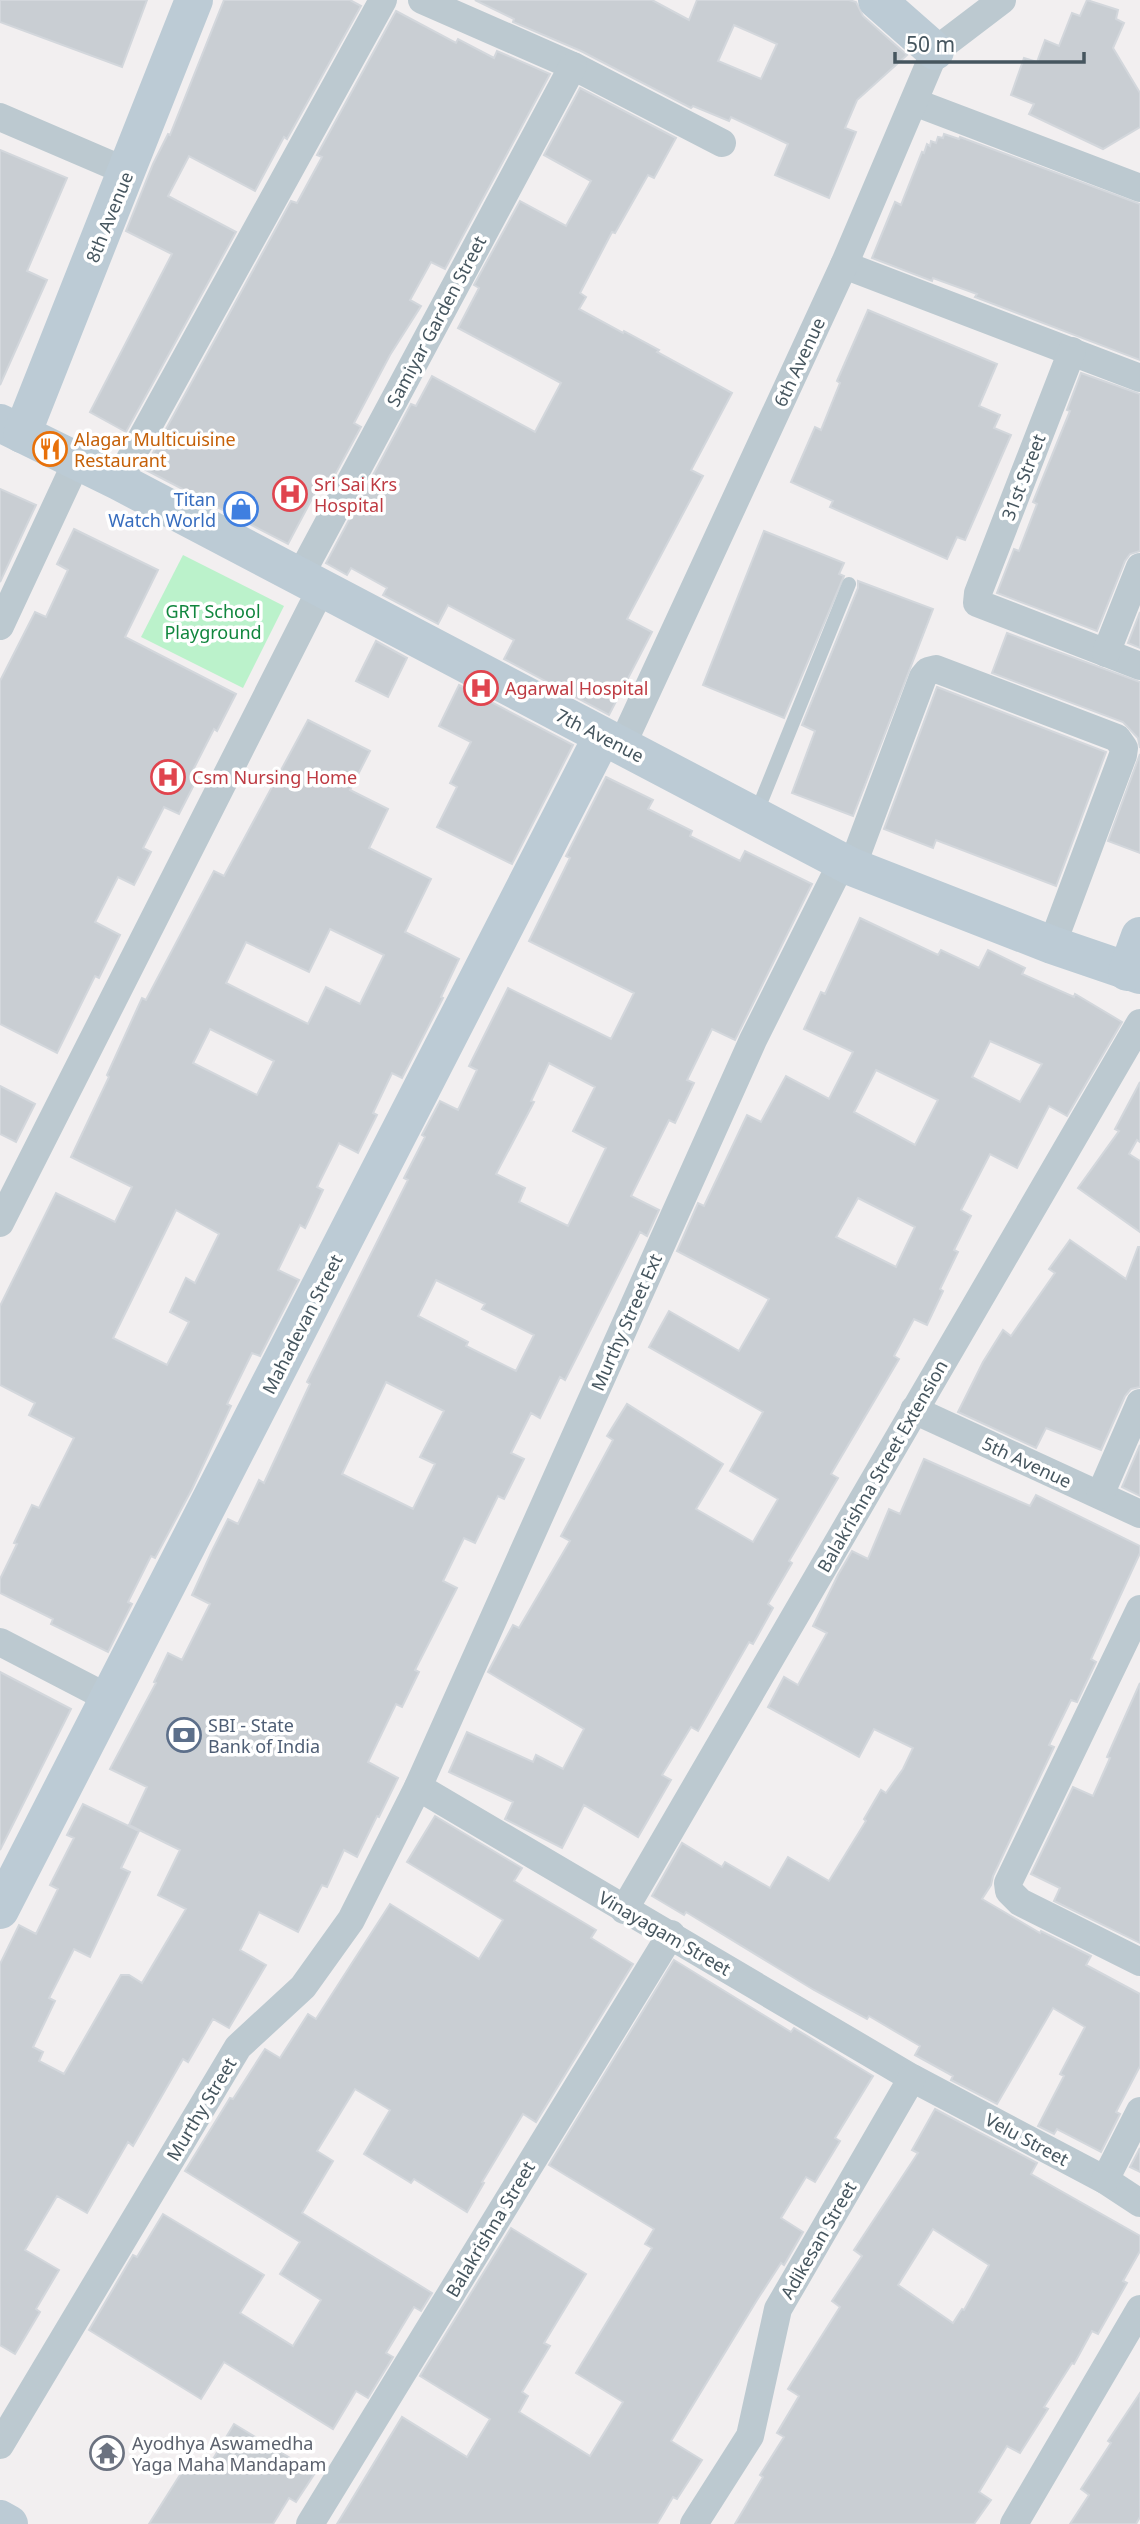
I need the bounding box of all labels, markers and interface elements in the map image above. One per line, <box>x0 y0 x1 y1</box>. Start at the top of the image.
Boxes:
scale bar <box>895 21 1084 65</box>
text: 50 m <box>906 30 955 58</box>
street label: 8th Avenue <box>80 168 138 266</box>
street label: Samiyar Garden Street <box>381 231 492 411</box>
street label: 6th Avenue <box>768 314 830 410</box>
place label: Alagar Multicuisine Restaurant <box>74 427 236 472</box>
restaurant icon: Alagar Multicuisine Restaurant <box>31 430 69 468</box>
street label: 31st Street <box>996 430 1051 524</box>
place label: Sri Sai Krs Hospital <box>314 472 397 517</box>
hospital icon: Sri Sai Krs Hospital <box>271 475 309 513</box>
place label: Titan Watch World <box>108 487 216 532</box>
shop icon: Titan Watch World <box>222 490 260 528</box>
park label: GRT School Playground <box>164 599 262 644</box>
hospital icon: Agarwal Hospital <box>462 669 500 707</box>
place label: Agarwal Hospital <box>505 676 648 700</box>
street label: 7th Avenue <box>552 703 648 767</box>
hospital icon: Csm Nursing Home <box>149 758 187 796</box>
place label: Csm Nursing Home <box>192 765 357 789</box>
street label: Murthy Street Ext <box>585 1249 667 1394</box>
street label: Mahadevan Street <box>256 1250 348 1398</box>
street label: Balakrishna Street Extension <box>811 1355 953 1577</box>
street label: 5th Avenue <box>979 1431 1075 1493</box>
place label: SBI - State Bank of India <box>208 1713 320 1758</box>
bank icon: SBI - State Bank of India <box>165 1716 203 1754</box>
street label: Vinayagam Street <box>595 1885 736 1981</box>
street label: Murthy Street <box>161 2052 242 2165</box>
street label: Velu Street <box>981 2107 1073 2171</box>
street label: Balakrishna Street <box>440 2156 540 2301</box>
street label: Adikesan Street <box>775 2177 862 2303</box>
place label: Ayodhya Aswamedha Yaga Maha Mandapam <box>132 2431 326 2476</box>
temple icon: Ayodhya Aswamedha Yaga Maha Mandapam <box>88 2434 126 2472</box>

